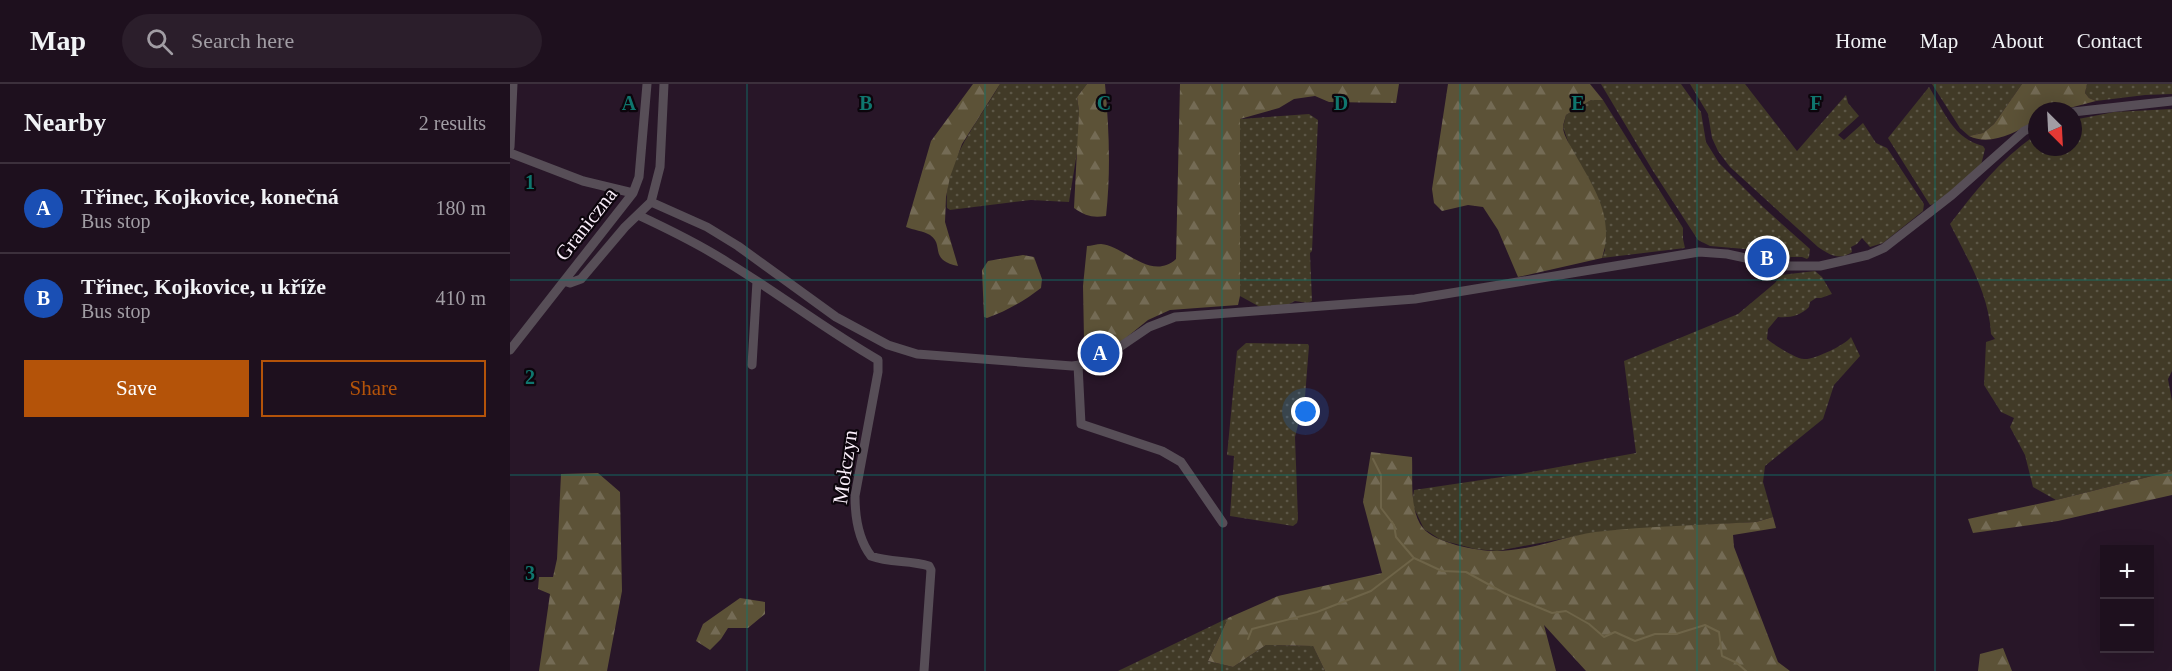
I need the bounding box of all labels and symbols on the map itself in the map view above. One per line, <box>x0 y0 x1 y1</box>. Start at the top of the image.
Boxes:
text: A <box>622 92 637 114</box>
text: B <box>859 92 873 114</box>
text: C <box>1097 92 1111 114</box>
text: D <box>1334 92 1348 114</box>
text: E <box>1571 92 1585 114</box>
text: F <box>1810 92 1822 114</box>
north arrow <box>2028 102 2082 156</box>
text: 1 <box>525 171 535 193</box>
street label: Graniczna <box>550 182 622 265</box>
pin: B <box>1748 236 1786 280</box>
pin: A <box>1080 330 1120 376</box>
text: 2 <box>525 366 535 388</box>
your location <box>1291 397 1320 426</box>
street label: Mołczyn <box>828 428 862 506</box>
text: 3 <box>525 562 535 584</box>

